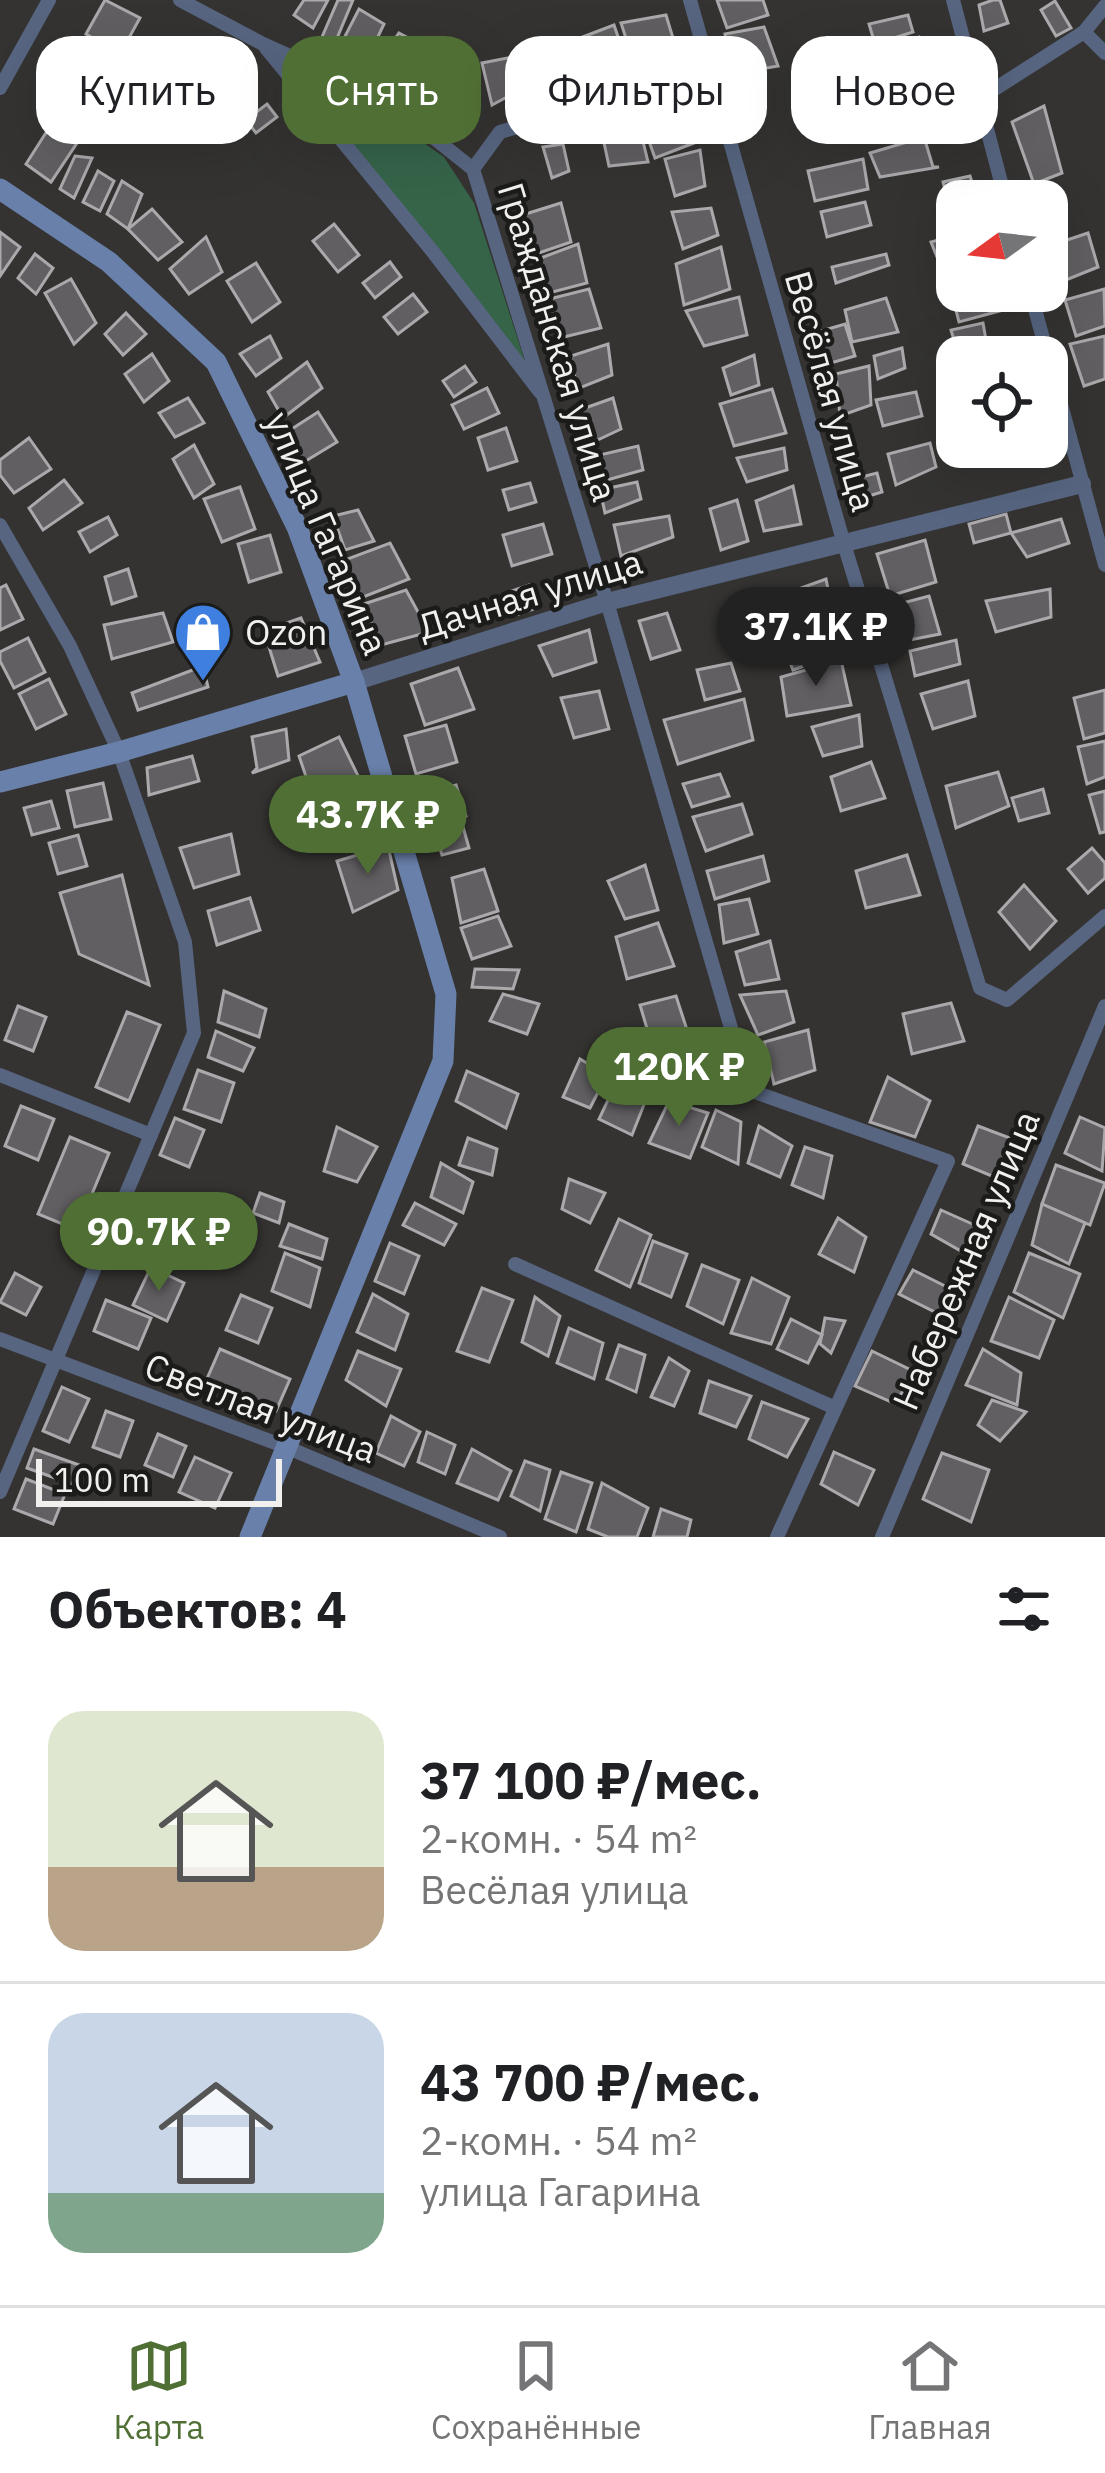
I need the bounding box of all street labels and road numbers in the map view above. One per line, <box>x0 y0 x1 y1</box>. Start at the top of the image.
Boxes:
street label: Гражданская улица <box>488 177 629 507</box>
street label: Весёлая улица <box>775 265 888 517</box>
street label: улица Гагарина <box>255 404 400 661</box>
street label: Дачная улица <box>412 537 648 650</box>
street label: Набережная улица <box>881 1103 1050 1417</box>
street label: Светлая улица <box>138 1342 384 1473</box>

